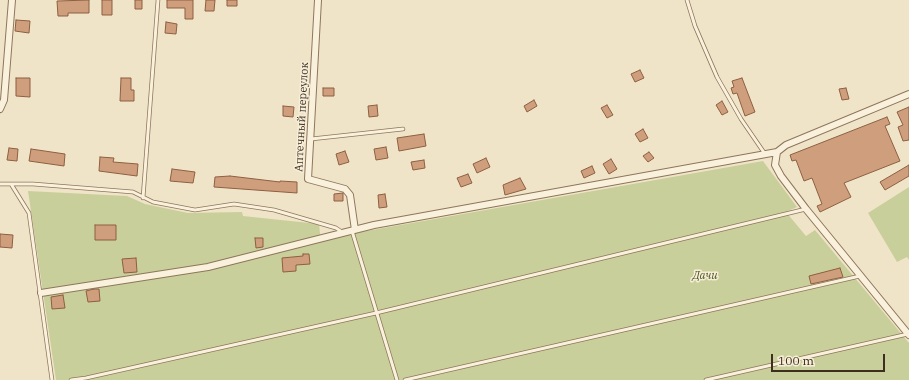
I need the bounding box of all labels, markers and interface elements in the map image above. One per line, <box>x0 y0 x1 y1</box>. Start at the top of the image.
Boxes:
street label: Аптечный переулок <box>293 62 311 172</box>
park label: Дачи <box>692 269 718 283</box>
scale bar <box>773 346 887 372</box>
text: 100 m <box>778 353 814 368</box>

